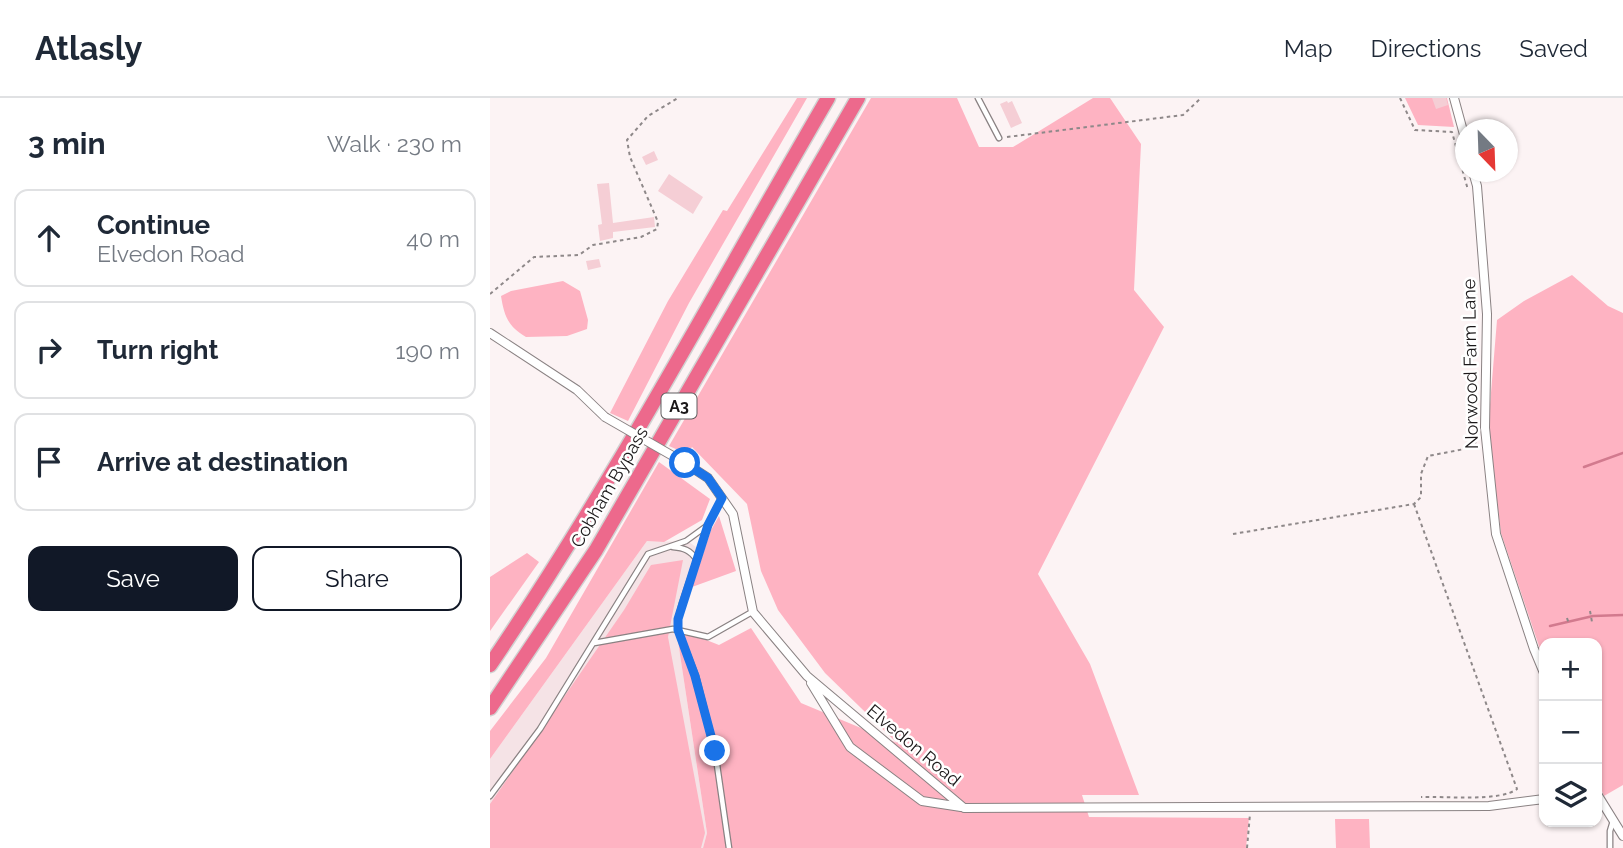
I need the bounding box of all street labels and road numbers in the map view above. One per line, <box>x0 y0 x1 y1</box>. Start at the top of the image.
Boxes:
street label: Norwood Farm Lane <box>1458 278 1482 449</box>
road number: A3 <box>662 394 696 418</box>
street label: Cobham Bypass <box>566 423 652 551</box>
street label: Elvedon Road <box>863 700 965 790</box>

